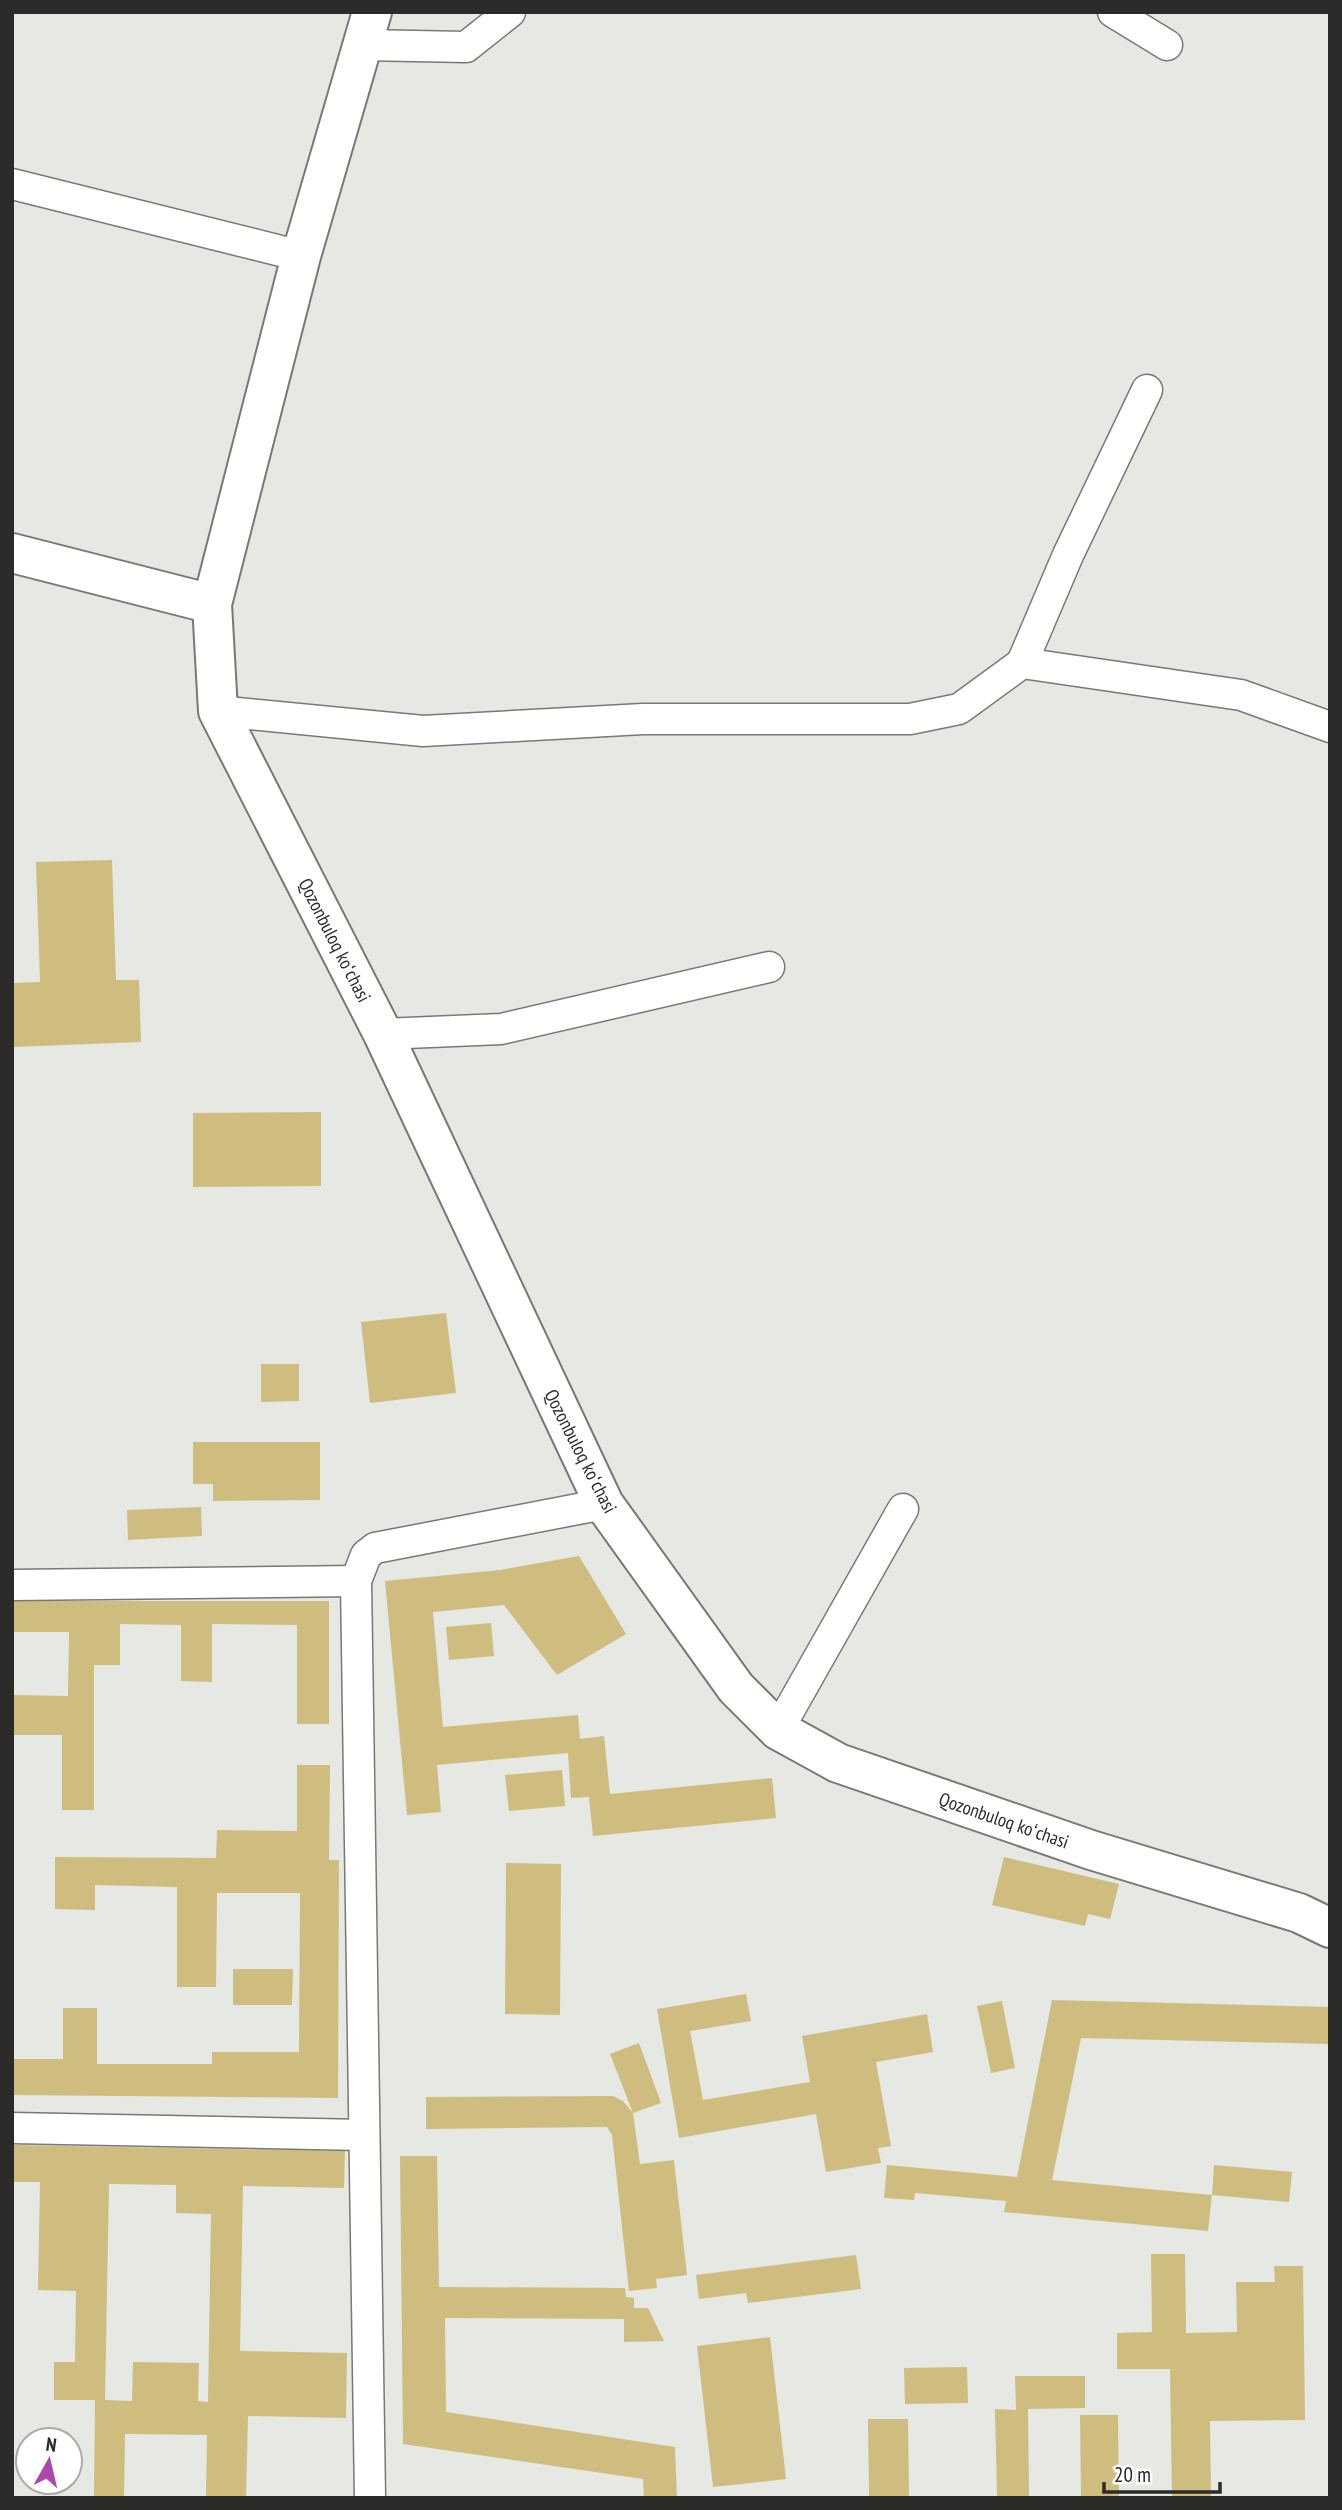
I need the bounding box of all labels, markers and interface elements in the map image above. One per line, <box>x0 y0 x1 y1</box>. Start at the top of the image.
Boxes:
street label: Qozonbuloq koʻchasi <box>293 874 377 1006</box>
street label: Qozonbuloq koʻchasi <box>539 1385 623 1517</box>
street label: Qozonbuloq koʻchasi <box>936 1787 1072 1853</box>
north arrow <box>14 2426 84 2496</box>
text: N <box>45 2432 58 2457</box>
scale bar <box>1104 2450 1220 2494</box>
text: 20 m <box>1114 2461 1151 2488</box>

